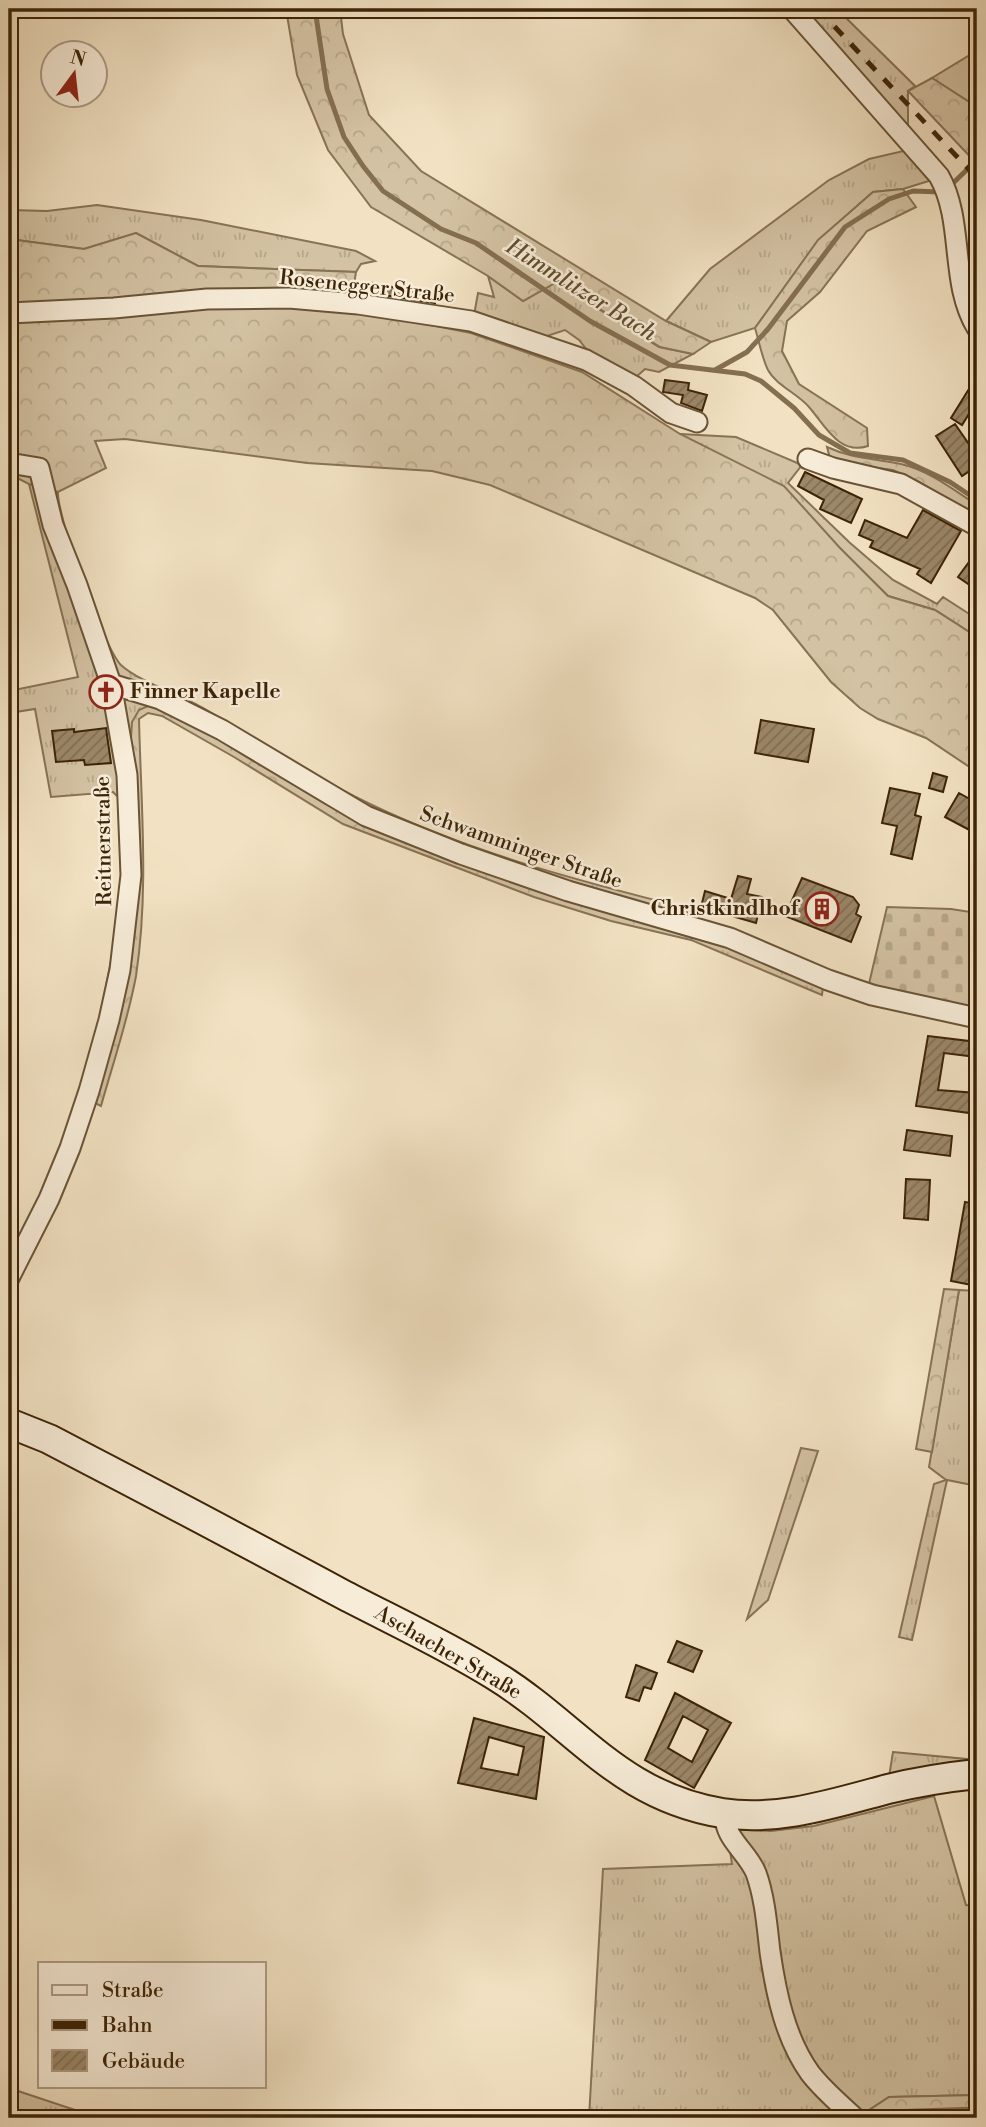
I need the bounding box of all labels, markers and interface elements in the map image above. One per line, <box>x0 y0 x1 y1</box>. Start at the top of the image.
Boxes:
north arrow <box>38 38 108 108</box>
text: N <box>68 45 89 72</box>
water label: Himmlitzer Bach <box>500 232 662 348</box>
street label: Rosenegger Straße <box>278 265 456 309</box>
church icon: Finner Kapelle <box>87 673 125 711</box>
place label: Finner Kapelle <box>130 679 280 705</box>
street label: Reitnerstraße <box>90 776 118 906</box>
street label: Schwamminger Straße <box>416 801 626 895</box>
building icon: Christkindlhof <box>803 890 841 928</box>
place label: Christkindlhof <box>651 896 801 922</box>
street label: Aschacher Straße <box>369 1600 526 1706</box>
legend <box>38 1962 266 2088</box>
text: Straße <box>102 1978 164 2004</box>
text: Bahn <box>101 2013 153 2039</box>
text: Gebäude <box>102 2049 185 2075</box>

